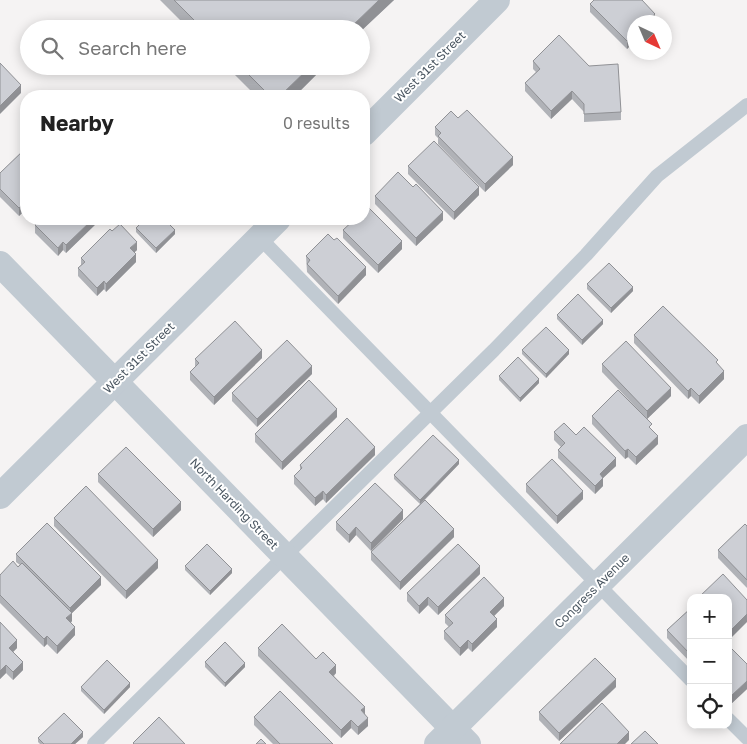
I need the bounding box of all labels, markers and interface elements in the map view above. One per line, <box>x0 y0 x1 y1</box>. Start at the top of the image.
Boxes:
north arrow <box>627 15 672 60</box>
search box <box>20 20 370 75</box>
street label: West 31st Street <box>391 28 469 105</box>
icon: search <box>38 34 66 62</box>
text: Search here <box>78 36 187 59</box>
text: Nearby <box>40 110 114 136</box>
text: 0 results <box>283 113 350 133</box>
street label: West 31st Street <box>100 319 178 396</box>
street label: North Harding Street <box>187 455 282 552</box>
street label: Congress Avenue <box>551 550 632 631</box>
map controls <box>687 594 732 729</box>
button: + <box>687 594 732 639</box>
button: − <box>687 639 732 684</box>
button: locate <box>687 684 732 729</box>

